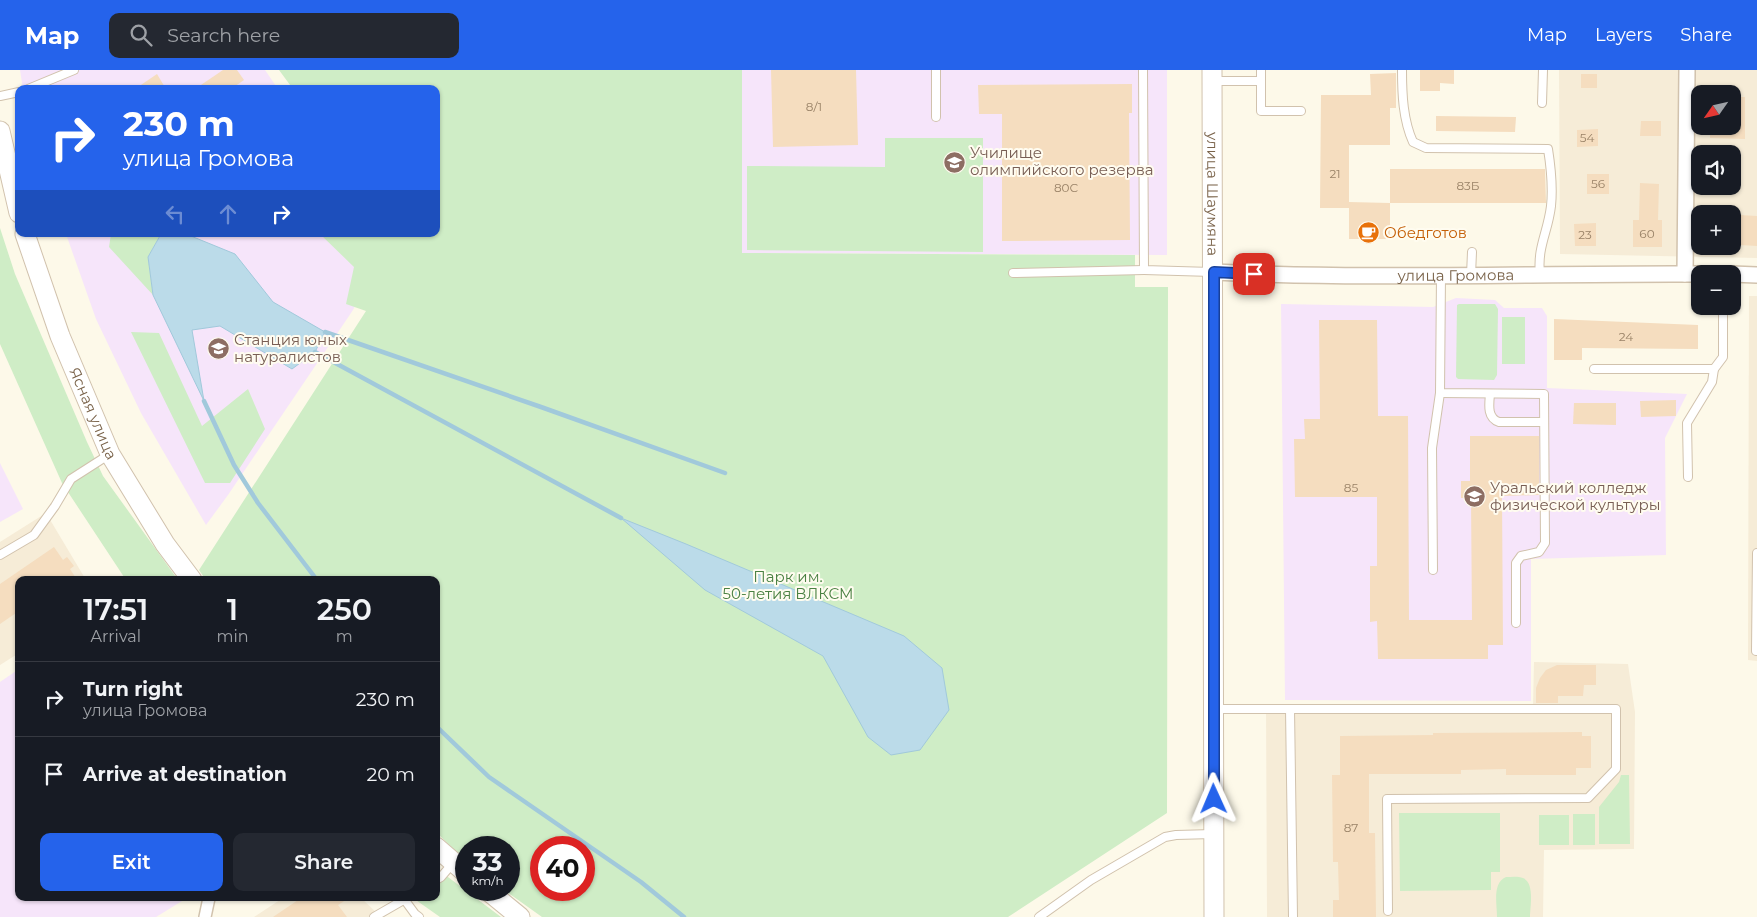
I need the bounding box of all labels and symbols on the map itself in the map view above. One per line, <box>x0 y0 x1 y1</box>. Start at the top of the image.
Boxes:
north arrow <box>1691 85 1741 135</box>
house number: 8/1 <box>806 99 822 114</box>
house number: 54 <box>1580 130 1594 145</box>
street label: улица Шаумяна <box>1203 131 1222 256</box>
place label: Училище олимпийского резерва <box>970 143 1154 179</box>
school or university icon: Училище олимпийского резерва <box>942 150 966 174</box>
house number: 21 <box>1329 166 1341 181</box>
house number: 56 <box>1591 176 1605 191</box>
house number: 83Б <box>1456 178 1480 193</box>
house number: 80С <box>1054 180 1078 195</box>
cafe icon: Обедготов <box>1356 221 1380 245</box>
place label: Обедготов <box>1384 223 1467 242</box>
house number: 60 <box>1639 226 1655 241</box>
house number: 23 <box>1578 227 1592 242</box>
pin <box>1233 253 1275 295</box>
street label: улица Громова <box>1397 265 1514 285</box>
house number: 24 <box>1619 329 1633 344</box>
place label: Станция юных натуралистов <box>234 330 347 366</box>
school or university icon: Станция юных натуралистов <box>206 337 230 361</box>
street label: Ясная улица <box>65 364 121 463</box>
place label: Уральский колледж физической культуры <box>1490 478 1660 514</box>
house number: 85 <box>1344 480 1358 495</box>
school or university icon: Уральский колледж физической культуры <box>1462 485 1486 509</box>
park label: Парк им. 50-летия ВЛКСМ <box>722 567 854 603</box>
position arrow <box>1187 772 1239 824</box>
house number: 87 <box>1344 820 1358 835</box>
speed limit sign: 40 <box>530 836 595 901</box>

